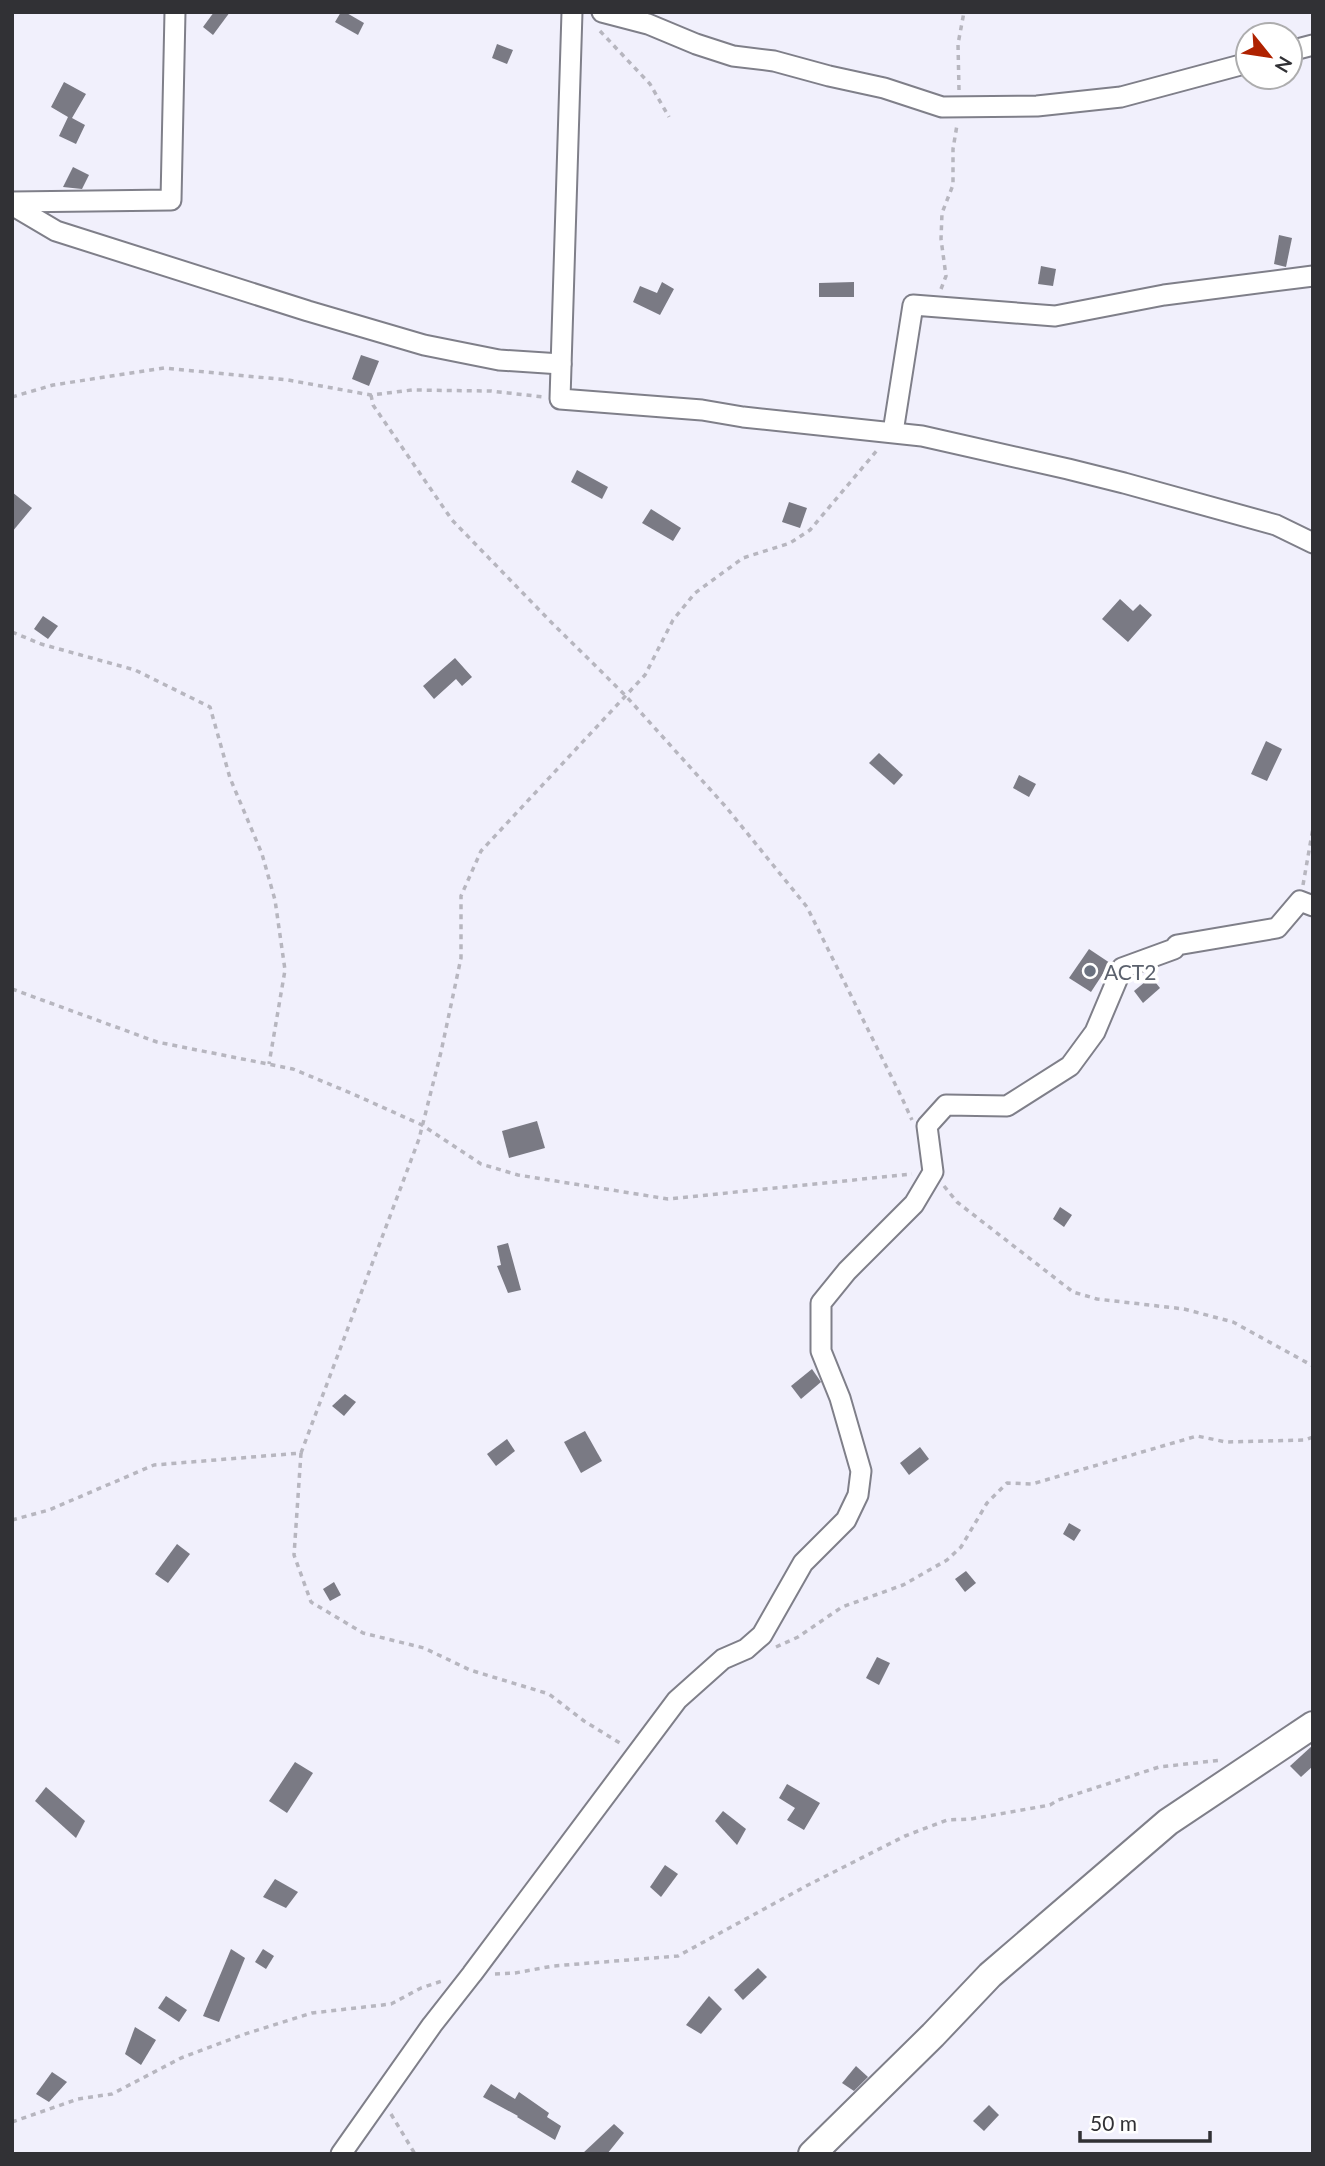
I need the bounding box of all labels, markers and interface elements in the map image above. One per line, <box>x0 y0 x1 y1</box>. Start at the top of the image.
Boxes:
north arrow <box>1234 21 1304 91</box>
text: N <box>1271 53 1298 77</box>
place label: ACT2 <box>1104 959 1156 984</box>
marker: ACT2 <box>1082 963 1098 979</box>
scale bar <box>1080 2100 1210 2144</box>
text: 50 m <box>1090 2110 1137 2135</box>

